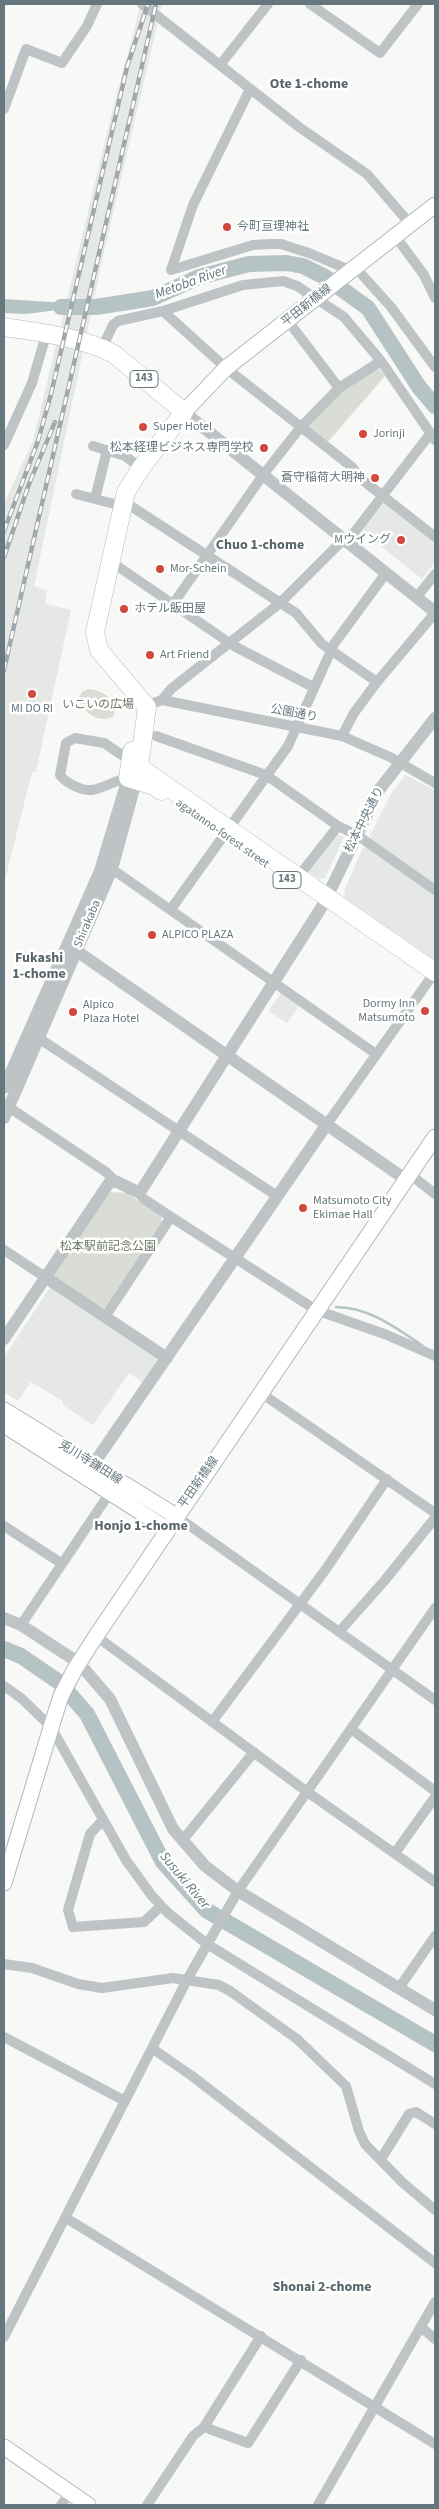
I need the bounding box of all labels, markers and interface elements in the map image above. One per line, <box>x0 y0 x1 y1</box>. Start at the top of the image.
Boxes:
district label: Ote 1-chome <box>270 77 348 93</box>
place label: 今町亘理神社 <box>237 220 309 234</box>
marker: 今町亘理神社 <box>221 221 233 233</box>
water label: Metoba River <box>153 262 229 304</box>
street label: 平田新橋線 <box>279 282 335 330</box>
road number: 143 <box>130 370 158 388</box>
place label: Super Hotel <box>153 420 212 434</box>
marker: Super Hotel <box>137 421 149 433</box>
place label: Jorinji <box>373 427 405 441</box>
marker: Jorinji <box>357 428 369 440</box>
place label: 松本経理ビジネス専門学校 <box>110 441 254 455</box>
marker: 松本経理ビジネス専門学校 <box>258 442 270 454</box>
place label: 蒼守稲荷大明神 <box>281 471 365 485</box>
marker: 蒼守稲荷大明神 <box>369 472 381 484</box>
place label: Mウイング <box>334 533 391 547</box>
marker: Mウイング <box>395 534 407 546</box>
district label: Chuo 1-chome <box>216 538 304 554</box>
place label: Mor-Schein <box>170 562 227 576</box>
marker: Mor-Schein <box>154 563 166 575</box>
place label: ホテル飯田屋 <box>134 602 206 616</box>
marker: ホテル飯田屋 <box>118 603 130 615</box>
place label: Art Friend <box>160 648 209 662</box>
marker: Art Friend <box>144 649 156 661</box>
marker: MI DO RI <box>26 688 38 700</box>
park label: いこいの広場 <box>62 698 134 712</box>
place label: MI DO RI <box>11 702 53 716</box>
street label: 公園通り <box>269 702 319 726</box>
street label: 松本中央通り <box>342 785 388 855</box>
street label: agatanno-forest street <box>172 796 272 872</box>
road number: 143 <box>273 872 301 888</box>
street label: Shirakaba <box>72 898 104 950</box>
place label: ALPICO PLAZA <box>162 928 233 942</box>
marker: ALPICO PLAZA <box>146 929 158 941</box>
district label: Fukashi 1-chome <box>12 951 66 984</box>
place label: Dormy Inn Matsumoto <box>358 997 415 1025</box>
place label: Alpico Plaza Hotel <box>83 998 139 1026</box>
marker: Dormy Inn Matsumoto <box>419 1005 431 1017</box>
marker: Alpico Plaza Hotel <box>67 1006 79 1018</box>
place label: Matsumoto City Ekimae Hall <box>313 1194 392 1222</box>
marker: Matsumoto City Ekimae Hall <box>297 1202 309 1214</box>
park label: 松本駅前記念公園 <box>60 1240 156 1254</box>
street label: 兎川寺鎌田線 <box>56 1438 124 1488</box>
street label: 平田新橋線 <box>176 1454 222 1512</box>
district label: Honjo 1-chome <box>94 1519 188 1535</box>
water label: Susuki River <box>155 1849 213 1913</box>
district label: Shonai 2-chome <box>272 2280 372 2296</box>

